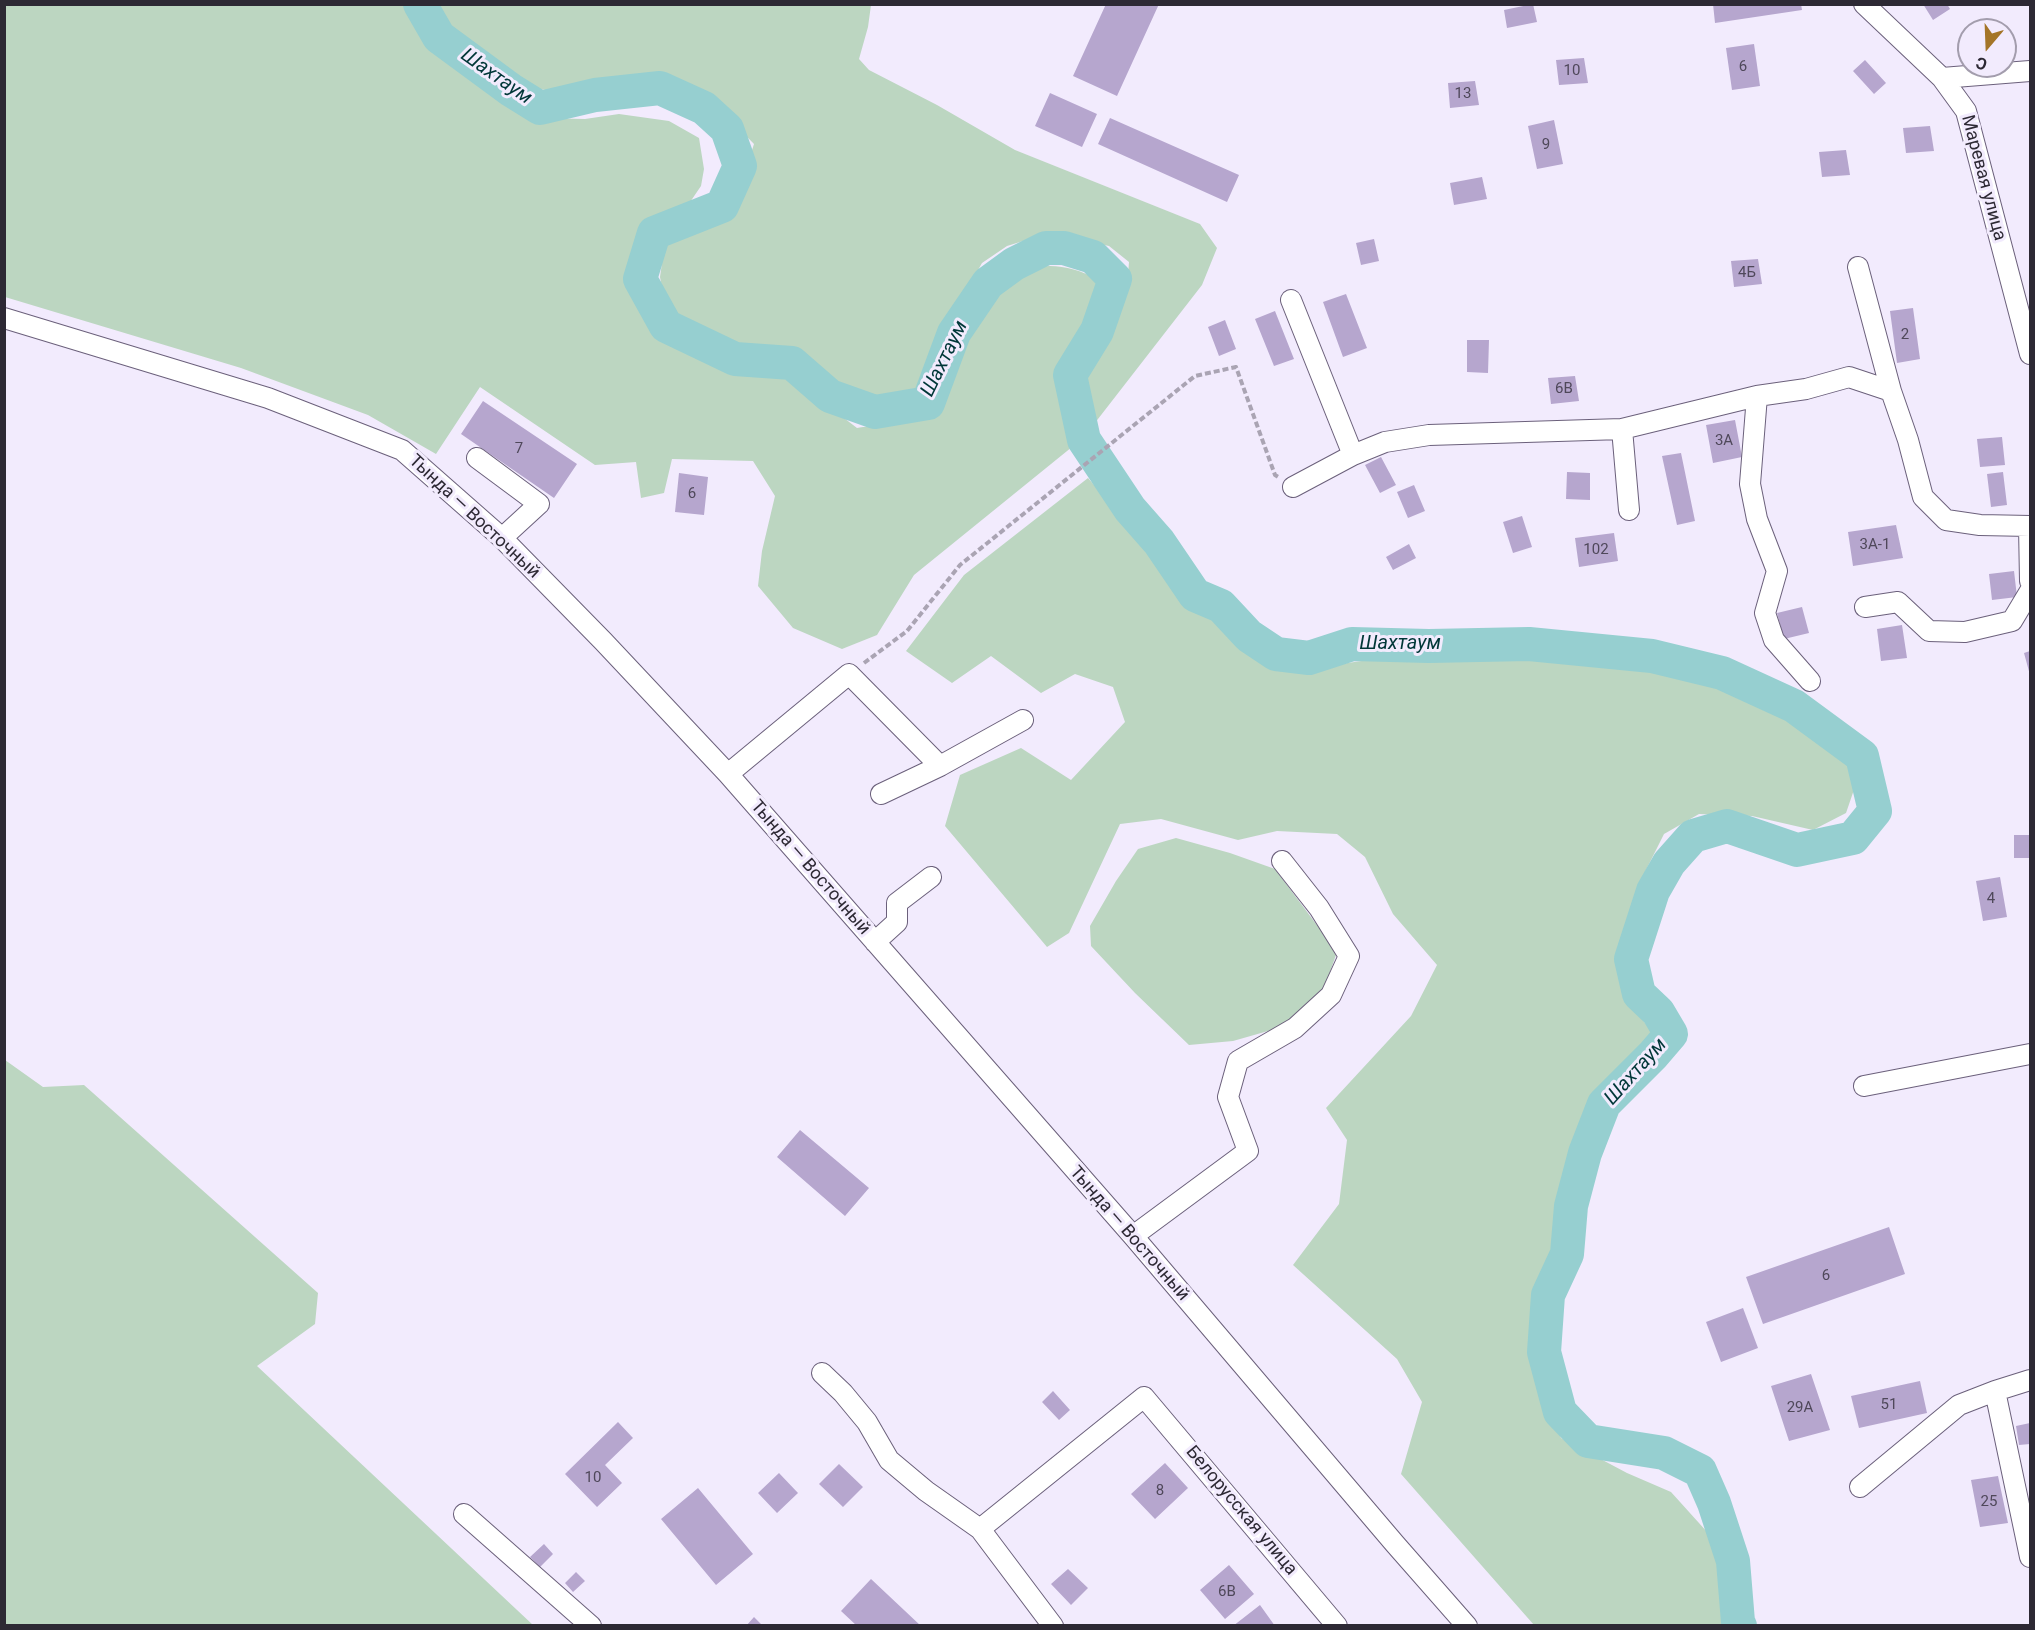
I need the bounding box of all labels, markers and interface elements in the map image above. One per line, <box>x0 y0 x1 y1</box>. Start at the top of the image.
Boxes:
north arrow <box>1957 18 2017 78</box>
water label: Шахтаум <box>456 44 536 110</box>
text: С <box>1974 53 1990 74</box>
house number: 6 <box>1739 58 1747 76</box>
house number: 10 <box>1564 62 1580 80</box>
house number: 13 <box>1455 85 1471 103</box>
street label: Маревая улица <box>1956 113 2010 243</box>
house number: 9 <box>1542 136 1550 154</box>
house number: 4Б <box>1738 264 1756 282</box>
water label: Шахтаум <box>916 317 974 401</box>
house number: 2 <box>1901 326 1909 344</box>
house number: 6В <box>1555 380 1573 398</box>
house number: 3А <box>1715 432 1733 450</box>
house number: 7 <box>515 440 523 458</box>
street label: Тында — Восточный <box>404 451 544 583</box>
house number: 6 <box>688 485 696 503</box>
house number: 3А-1 <box>1860 536 1890 554</box>
house number: 102 <box>1583 541 1609 559</box>
water label: Шахтаум <box>1359 632 1441 656</box>
street label: Тында — Восточный <box>746 796 874 940</box>
house number: 4 <box>1987 890 1995 908</box>
water label: Шахтаум <box>1600 1034 1672 1110</box>
street label: Тында — Восточный <box>1065 1162 1193 1306</box>
house number: 6 <box>1822 1267 1830 1285</box>
house number: 51 <box>1881 1396 1897 1414</box>
house number: 29А <box>1787 1399 1813 1417</box>
street label: Белорусская улица <box>1181 1442 1301 1580</box>
house number: 10 <box>585 1469 601 1487</box>
house number: 8 <box>1156 1482 1164 1500</box>
house number: 25 <box>1981 1493 1997 1511</box>
house number: 6В <box>1218 1583 1236 1601</box>

